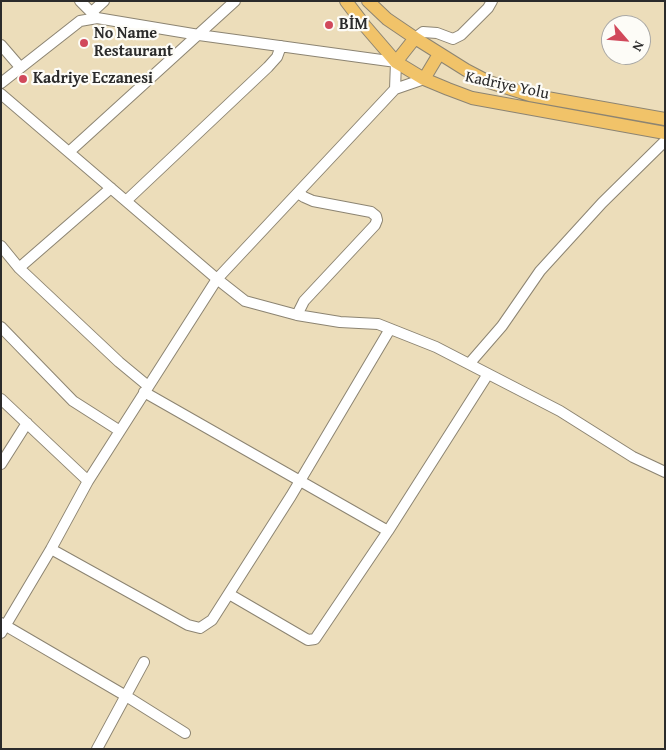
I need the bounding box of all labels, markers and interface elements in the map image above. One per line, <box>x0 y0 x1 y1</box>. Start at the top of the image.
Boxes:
place label: BİM <box>339 15 368 35</box>
north arrow <box>601 15 651 65</box>
marker: BİM <box>323 19 335 31</box>
place label: No Name Restaurant <box>94 24 173 62</box>
marker: No Name Restaurant <box>78 37 90 49</box>
text: N <box>627 38 650 55</box>
street label: Kadriye Yolu <box>463 68 551 104</box>
place label: Kadriye Eczanesi <box>33 69 153 89</box>
marker: Kadriye Eczanesi <box>17 73 29 85</box>

